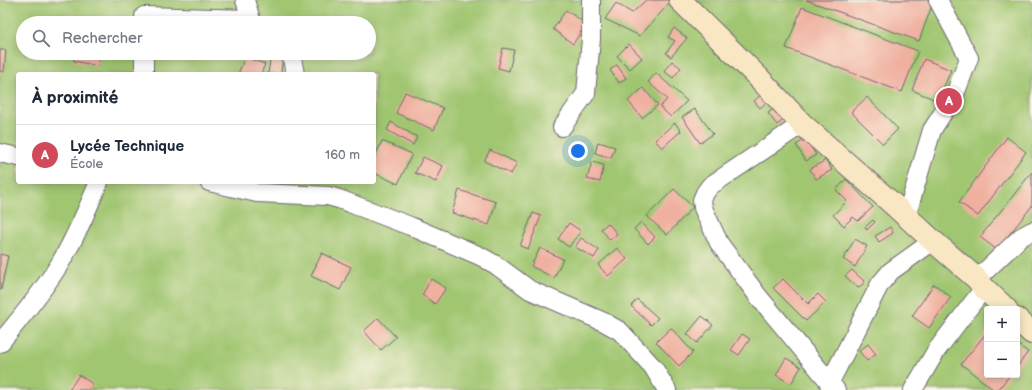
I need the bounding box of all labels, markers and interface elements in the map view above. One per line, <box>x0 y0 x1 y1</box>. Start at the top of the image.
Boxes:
search box <box>16 16 376 60</box>
icon: search <box>30 27 52 49</box>
text: Rechercher <box>62 29 142 48</box>
pin: A <box>936 86 962 116</box>
text: À proximité <box>32 88 118 108</box>
text: Lycée Technique <box>70 137 184 156</box>
your location <box>568 141 588 161</box>
text: A <box>41 147 49 163</box>
text: 160 m <box>325 147 360 163</box>
text: École <box>70 156 103 172</box>
map controls <box>984 306 1020 378</box>
button: + <box>984 306 1020 342</box>
button: − <box>984 342 1020 378</box>

